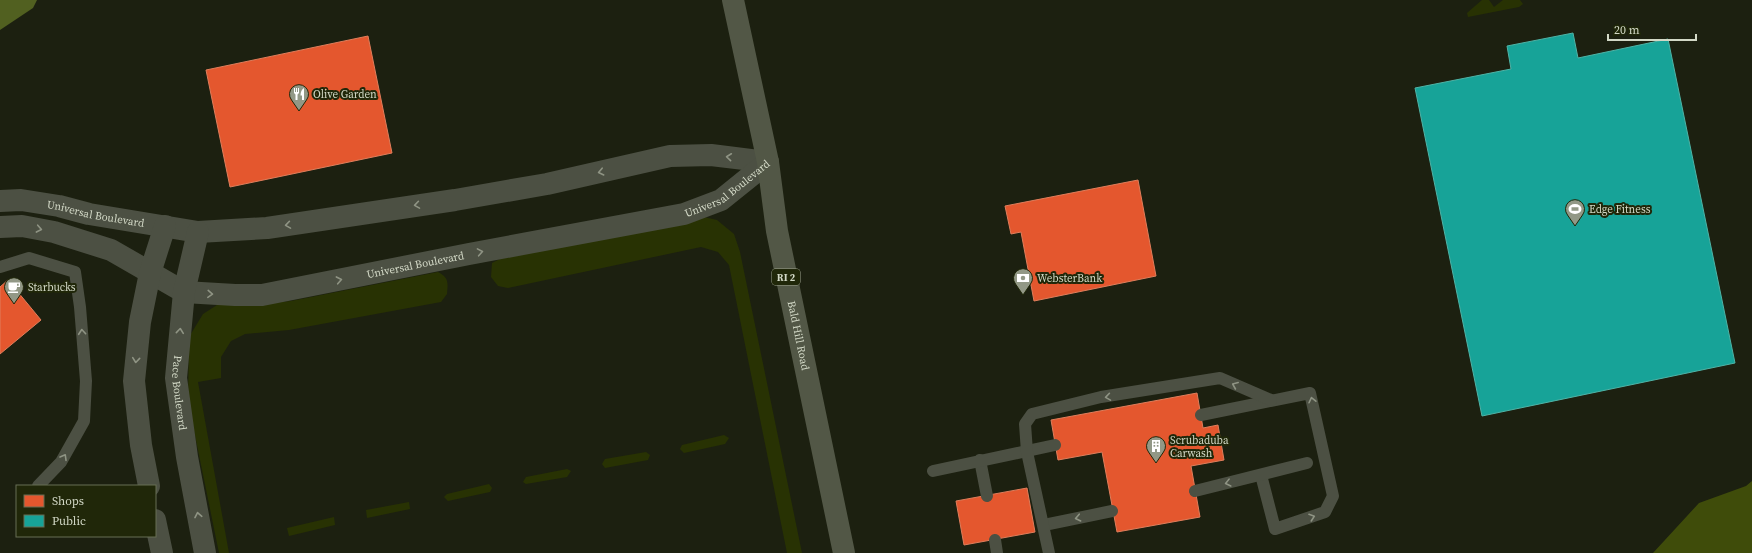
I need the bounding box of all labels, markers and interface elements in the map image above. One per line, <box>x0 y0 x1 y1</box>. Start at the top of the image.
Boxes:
scale bar <box>1608 16 1696 42</box>
text: 20 m <box>1614 22 1640 38</box>
restaurant icon: Olive Garden <box>288 83 310 111</box>
place label: Olive Garden <box>313 87 377 102</box>
one-way arrow <box>726 153 732 162</box>
street label: Universal Boulevard <box>683 156 774 221</box>
one-way arrow <box>598 167 605 175</box>
street label: Universal Boulevard <box>46 197 146 231</box>
sports icon: Edge Fitness <box>1564 198 1586 226</box>
one-way arrow <box>414 200 420 209</box>
place label: Edge Fitness <box>1589 202 1651 217</box>
one-way arrow <box>285 220 291 229</box>
one-way arrow <box>35 225 42 233</box>
street label: Universal Boulevard <box>365 248 466 282</box>
one-way arrow <box>477 248 483 257</box>
bank icon: WebsterBank <box>1012 267 1034 295</box>
road number: RI 2 <box>772 269 800 285</box>
place label: WebsterBank <box>1037 271 1103 286</box>
cafe icon: Starbucks <box>3 276 25 304</box>
one-way arrow <box>336 276 342 284</box>
place label: Starbucks <box>28 280 76 295</box>
one-way arrow <box>207 290 213 298</box>
street label: Bald Hill Road <box>784 299 813 372</box>
one-way arrow <box>176 328 185 334</box>
one-way arrow <box>77 329 86 335</box>
street label: Pace Boulevard <box>168 355 190 432</box>
one-way arrow <box>132 357 141 363</box>
one-way arrow <box>1232 381 1239 389</box>
one-way arrow <box>1105 392 1111 400</box>
one-way arrow <box>1308 397 1316 403</box>
place label: Scrubaduba Carwash <box>1170 433 1229 461</box>
building icon: Scrubaduba Carwash <box>1145 435 1167 463</box>
one-way arrow <box>59 454 66 461</box>
one-way arrow <box>1225 478 1232 487</box>
legend <box>16 485 156 537</box>
text: Shops <box>52 493 84 509</box>
one-way arrow <box>194 512 203 518</box>
text: Public <box>52 513 86 529</box>
one-way arrow <box>1075 513 1081 521</box>
one-way arrow <box>1309 513 1316 522</box>

